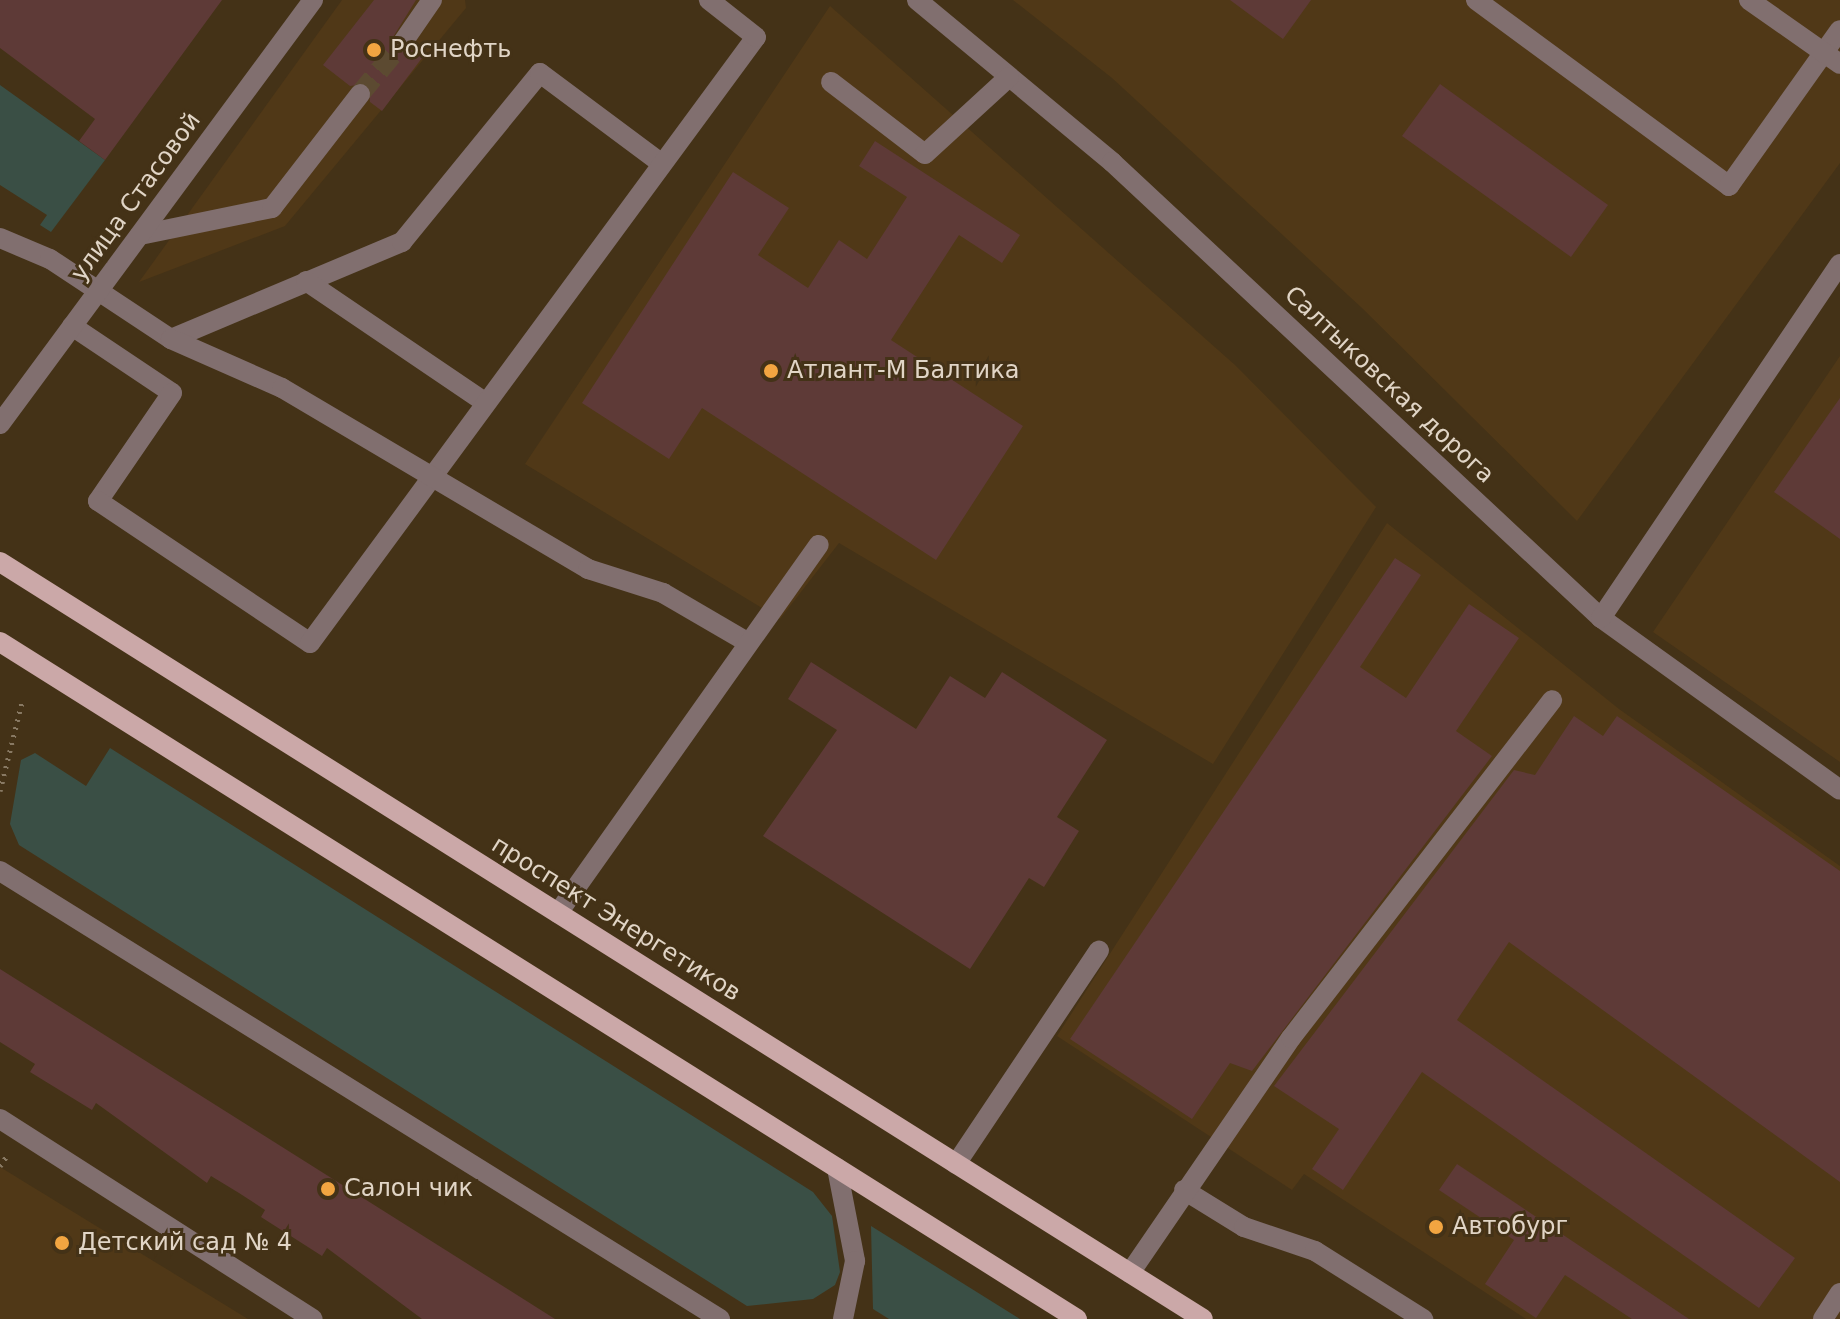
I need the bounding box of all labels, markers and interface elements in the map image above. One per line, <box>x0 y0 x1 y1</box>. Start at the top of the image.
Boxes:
place label: Роснефть <box>390 36 511 64</box>
marker: Роснефть <box>365 41 383 59</box>
street label: улица Стасовой <box>65 107 207 287</box>
street label: Салтыковская дорога <box>1278 280 1500 490</box>
place label: Атлант-М Балтика <box>787 357 1019 385</box>
marker: Атлант-М Балтика <box>762 362 780 380</box>
street label: проспект Энергетиков <box>486 830 746 1008</box>
place label: Салон чик <box>344 1175 473 1203</box>
marker: Салон чик <box>319 1180 337 1198</box>
place label: Автобург <box>1452 1213 1568 1241</box>
marker: Автобург <box>1427 1218 1445 1236</box>
place label: Детский сад № 4 <box>78 1229 292 1257</box>
marker: Детский сад № 4 <box>53 1234 71 1252</box>

